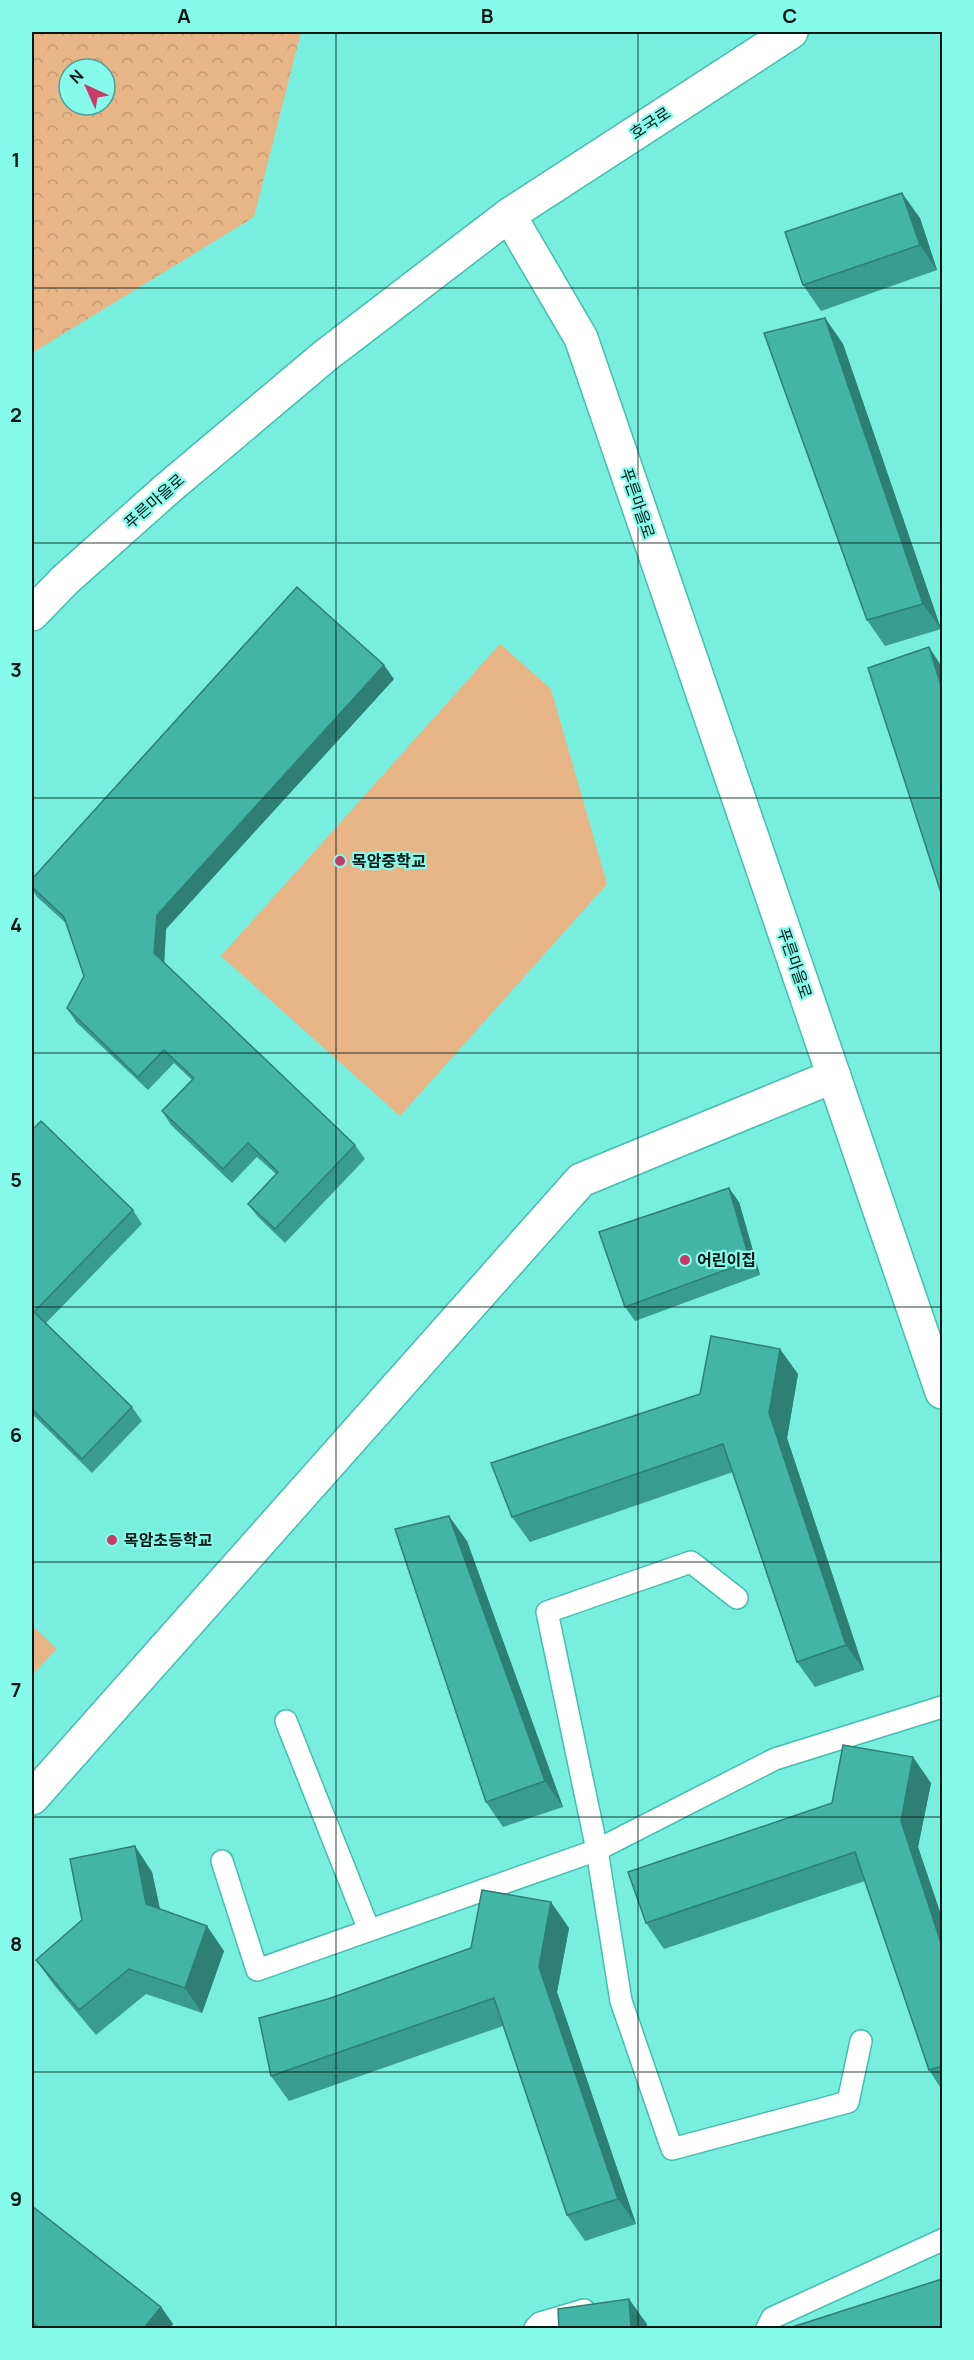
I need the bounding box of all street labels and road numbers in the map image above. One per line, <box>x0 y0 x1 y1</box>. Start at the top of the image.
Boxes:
street label: 호국로 <box>625 102 675 144</box>
street label: 푸른마을로 <box>616 465 660 542</box>
street label: 푸른마을로 <box>119 468 189 533</box>
street label: 푸른마을로 <box>773 925 817 1002</box>

